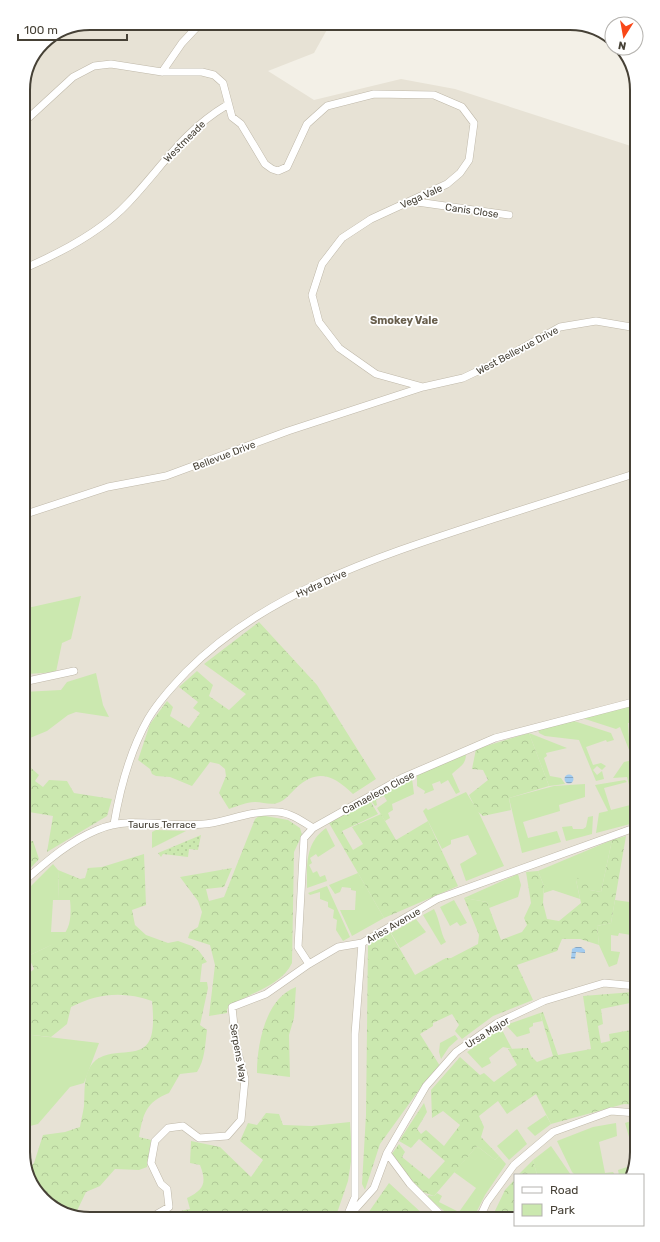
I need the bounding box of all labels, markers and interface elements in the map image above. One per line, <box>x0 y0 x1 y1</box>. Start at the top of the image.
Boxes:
scale bar <box>18 16 127 42</box>
north arrow <box>604 16 644 56</box>
text: 100 m <box>24 23 58 37</box>
text: N <box>617 38 627 52</box>
street label: Westmeade <box>161 118 208 165</box>
street label: Vega Vale <box>398 182 445 212</box>
street label: Canis Close <box>444 201 500 221</box>
district label: Smokey Vale <box>370 314 438 327</box>
street label: West Bellevue Drive <box>474 324 561 378</box>
street label: Bellevue Drive <box>191 438 258 473</box>
street label: Hydra Drive <box>294 567 349 600</box>
street label: Camaeleon Close <box>340 769 417 817</box>
street label: Taurus Terrace <box>128 819 196 831</box>
street label: Aries Avenue <box>364 905 423 946</box>
street label: Ursa Major <box>463 1015 512 1051</box>
street label: Serpens Way <box>227 1023 249 1084</box>
legend <box>514 1174 644 1226</box>
text: Road <box>550 1183 578 1197</box>
text: Park <box>550 1203 576 1217</box>

